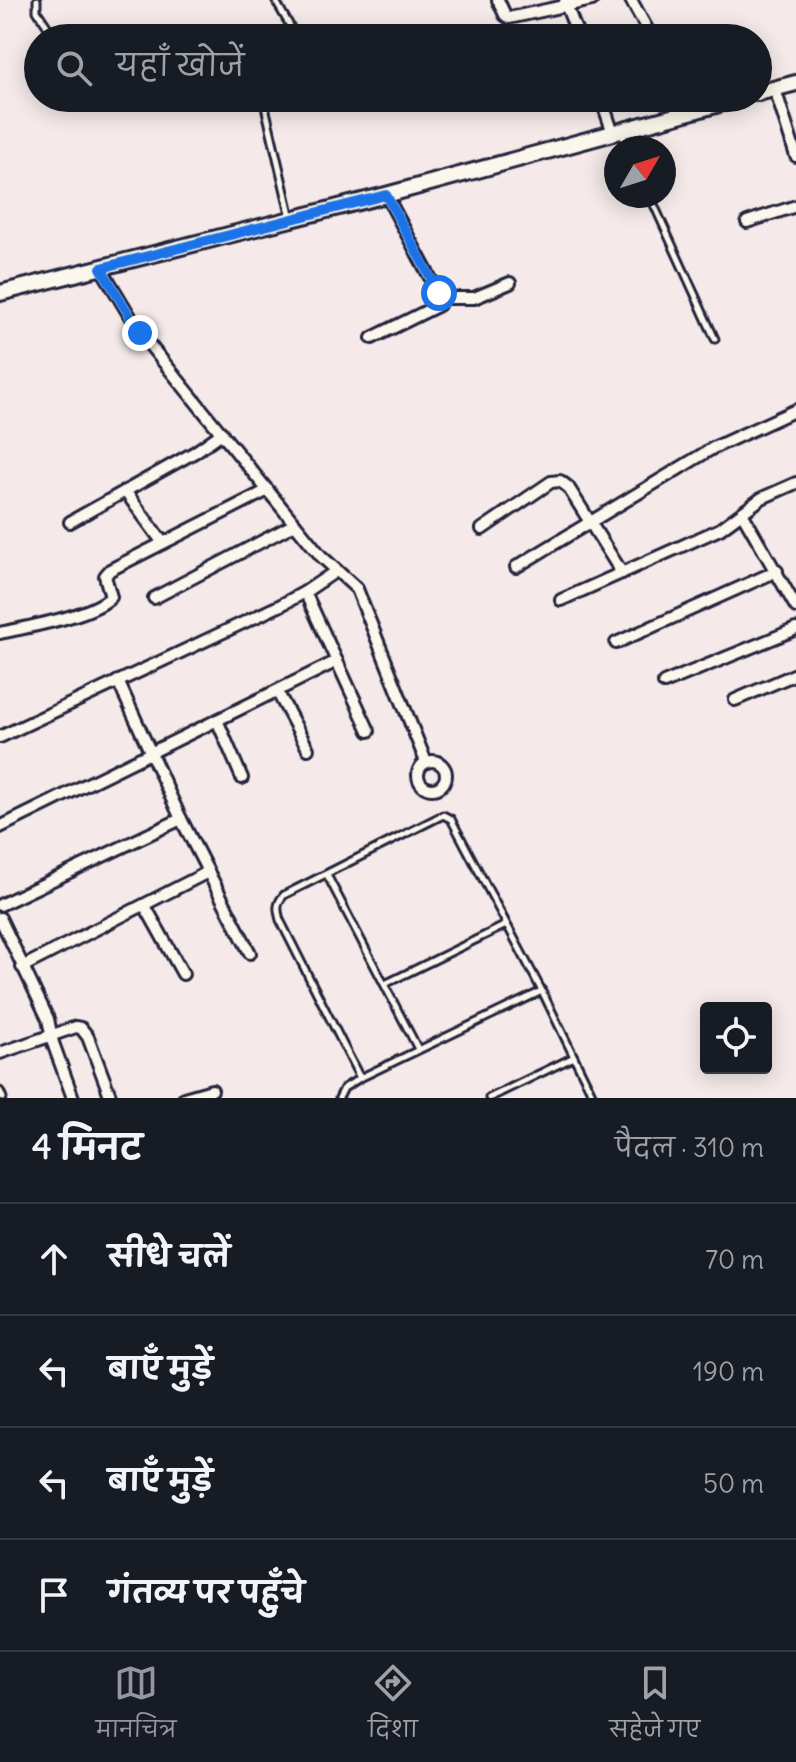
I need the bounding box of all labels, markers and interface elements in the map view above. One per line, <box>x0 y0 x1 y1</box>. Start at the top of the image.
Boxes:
search box <box>24 24 772 112</box>
icon: search <box>52 46 96 90</box>
text: यहाँ खोजें <box>116 46 244 84</box>
north arrow <box>604 136 676 208</box>
route start <box>421 275 457 311</box>
route end <box>122 315 158 351</box>
map controls <box>700 1002 772 1074</box>
button: locate <box>700 1002 772 1074</box>
text: 4 मिनट <box>32 1125 142 1168</box>
text: पैदल · 310 m <box>615 1131 764 1164</box>
icon: ahead <box>32 1237 76 1281</box>
text: सीधे चलें <box>108 1237 230 1275</box>
text: 70 m <box>705 1243 764 1276</box>
icon: left <box>32 1349 76 1393</box>
text: बाएँ मुड़ें <box>108 1349 213 1387</box>
text: 190 m <box>693 1355 764 1388</box>
icon: left <box>32 1461 76 1505</box>
text: बाएँ मुड़ें <box>108 1461 213 1499</box>
text: 50 m <box>703 1467 764 1500</box>
icon: arrive <box>32 1573 76 1617</box>
text: गंतव्य पर पहुँचे <box>108 1573 305 1611</box>
tab: मानचित्र <box>96 1661 176 1754</box>
tab: दिशा <box>368 1661 418 1754</box>
tab: सहेजे गए <box>609 1661 700 1754</box>

